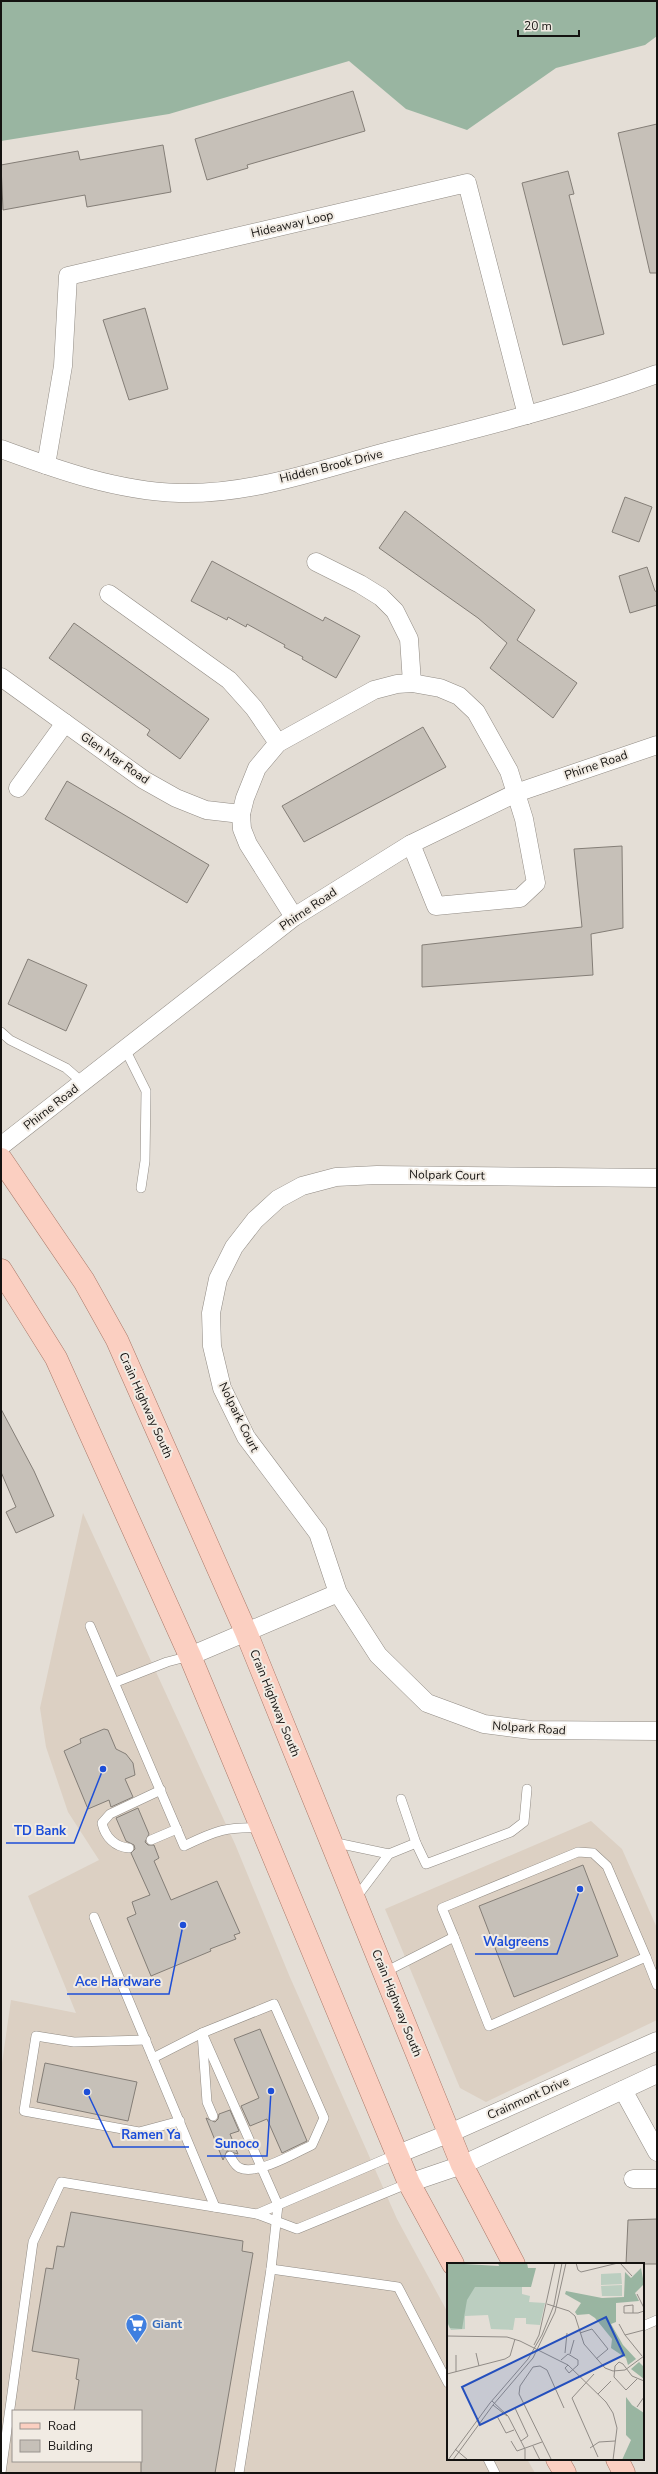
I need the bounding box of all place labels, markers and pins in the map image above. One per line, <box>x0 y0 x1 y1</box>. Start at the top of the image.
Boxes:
callout: TD Bank <box>6 1818 74 1843</box>
callout: Walgreens <box>475 1929 557 1954</box>
callout: Ace Hardware <box>67 1969 169 1994</box>
callout: Ramen Ya <box>113 2122 189 2147</box>
callout: Sunoco <box>207 2131 267 2156</box>
supermarket icon: Giant <box>123 2311 149 2344</box>
place label: Giant <box>152 2316 182 2332</box>

